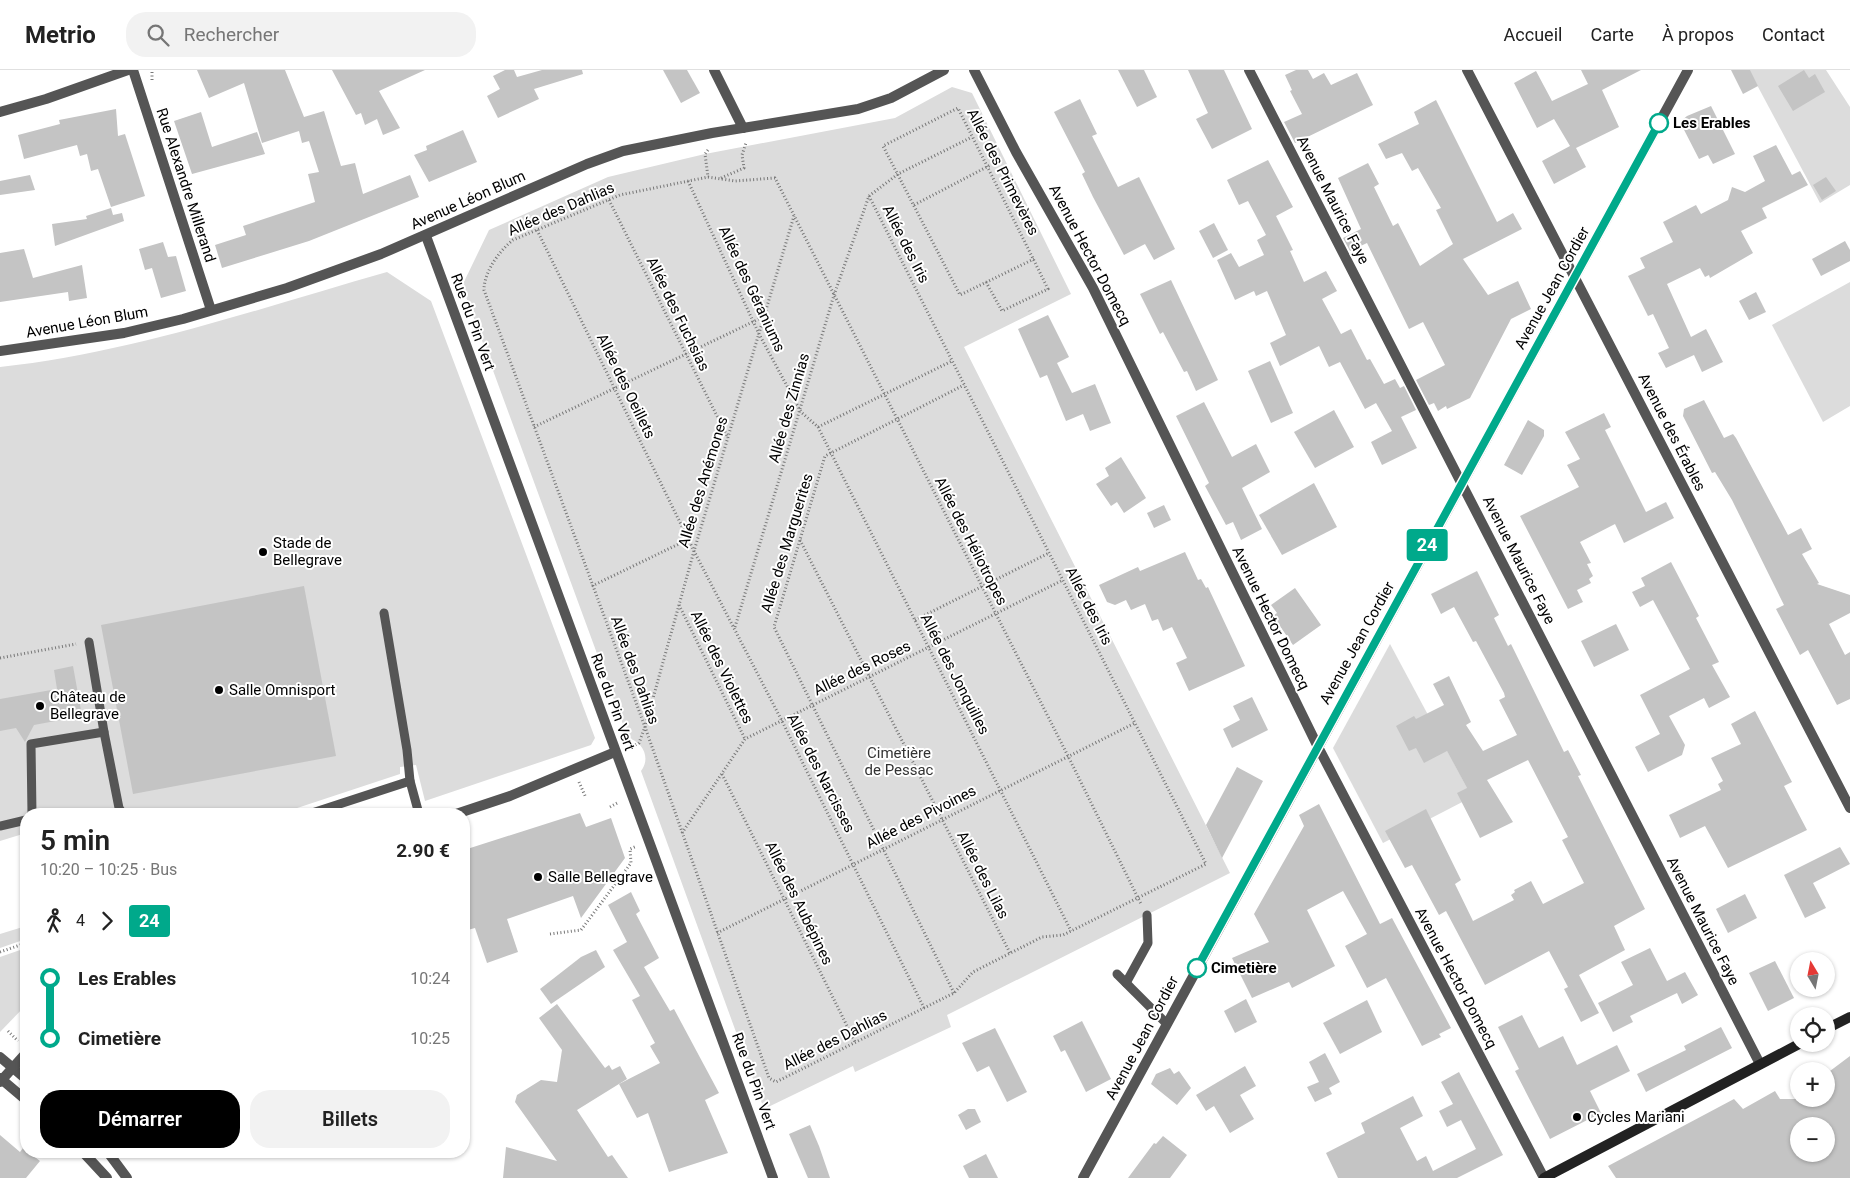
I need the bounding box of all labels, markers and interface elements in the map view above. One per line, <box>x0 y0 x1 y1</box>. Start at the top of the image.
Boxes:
search box <box>126 12 476 57</box>
text: Metrio <box>25 21 96 49</box>
icon: search <box>144 21 172 49</box>
text: Rechercher <box>184 23 279 46</box>
text: Accueil <box>1504 24 1562 45</box>
text: Carte <box>1590 24 1634 45</box>
text: À propos <box>1662 24 1734 45</box>
text: Contact <box>1762 24 1825 45</box>
street label: Rue Alexandre Millerand <box>153 106 219 264</box>
street label: Allée des Primevères <box>963 106 1043 238</box>
marker: Les Erables <box>1649 113 1669 133</box>
place label: Les Erables <box>1673 114 1751 132</box>
street label: Avenue Maurice Faye <box>1293 133 1373 267</box>
street label: Avenue Léon Blum <box>408 167 528 233</box>
street label: Allée des Dahlias <box>505 178 617 240</box>
street label: Avenue Hector Domecq <box>1045 181 1135 329</box>
street label: Allée des Iris <box>879 202 933 286</box>
street label: Allée des Géraniums <box>715 223 789 355</box>
street label: Avenue Jean Cordier <box>1511 223 1593 353</box>
street label: Allée des Fuchsias <box>643 254 713 374</box>
street label: Rue du Pin Vert <box>447 271 499 373</box>
street label: Avenue Léon Blum <box>24 302 150 342</box>
street label: Allée des Oeillets <box>593 331 659 441</box>
street label: Allée des Zinnias <box>765 351 813 465</box>
street label: Avenue des Érables <box>1634 370 1710 494</box>
street label: Allée des Anémones <box>674 414 732 550</box>
street label: Allée des Marguerites <box>757 471 817 615</box>
street label: Allée des Héliotropes <box>931 474 1011 608</box>
street label: Avenue Maurice Faye <box>1479 493 1559 627</box>
line badge: 24 <box>1404 529 1450 561</box>
place label: Stade de Bellegrave <box>273 534 342 569</box>
text: 24 <box>1417 534 1437 555</box>
street label: Avenue Hector Domecq <box>1228 543 1314 693</box>
marker: Stade de Bellegrave <box>257 546 269 558</box>
street label: Allée des Iris <box>1062 564 1116 648</box>
street label: Avenue Jean Cordier <box>1316 578 1398 708</box>
street label: Allée des Violettes <box>687 608 757 726</box>
street label: Allée des Jonquilles <box>917 611 993 737</box>
street label: Allée des Dahlias <box>607 613 663 727</box>
street label: Allée des Roses <box>810 637 914 699</box>
street label: Rue du Pin Vert <box>587 651 639 753</box>
place label: Salle Omnisport <box>229 681 336 699</box>
marker: Salle Omnisport <box>213 684 225 696</box>
place label: Château de Bellegrave <box>50 688 126 723</box>
marker: Château de Bellegrave <box>34 700 46 712</box>
street label: Allée des Narcisses <box>783 711 859 835</box>
park label: Cimetière de Pessac <box>865 744 934 779</box>
street label: Allée des Pivoines <box>863 782 979 852</box>
text: 5 min <box>40 824 110 857</box>
street label: Allée des Lilas <box>953 828 1013 922</box>
street label: Allée des Aubépines <box>761 838 837 968</box>
text: 2.90 € <box>396 839 450 862</box>
street label: Avenue Maurice Faye <box>1663 854 1743 988</box>
text: 10:20 – 10:25 · Bus <box>40 860 177 879</box>
place label: Salle Bellegrave <box>548 868 653 886</box>
marker: Salle Bellegrave <box>532 871 544 883</box>
street label: Avenue Hector Domecq <box>1411 904 1501 1052</box>
icon: walk <box>40 907 68 935</box>
icon: forward <box>93 907 121 935</box>
text: 24 <box>139 910 160 931</box>
text: 4 <box>76 911 85 930</box>
north arrow <box>1790 952 1835 998</box>
map controls <box>1790 952 1835 1162</box>
marker: Cimetière <box>1187 958 1207 978</box>
place label: Cimetière <box>1211 959 1276 977</box>
text: Les Erables <box>78 967 176 990</box>
text: 10:24 <box>410 969 450 988</box>
street label: Avenue Jean Cordier <box>1102 973 1182 1103</box>
street label: Allée des Dahlias <box>780 1006 890 1074</box>
button: locate <box>1790 1007 1835 1052</box>
text: Cimetière <box>78 1027 161 1050</box>
text: 10:25 <box>410 1029 450 1048</box>
street label: Rue du Pin Vert <box>728 1030 780 1132</box>
button: + <box>1790 1062 1835 1107</box>
button: Démarrer <box>40 1090 240 1148</box>
button: Billets <box>250 1090 450 1148</box>
place label: Cycles Mariani <box>1587 1108 1685 1126</box>
marker: Cycles Mariani <box>1571 1111 1583 1123</box>
button: − <box>1790 1117 1835 1162</box>

